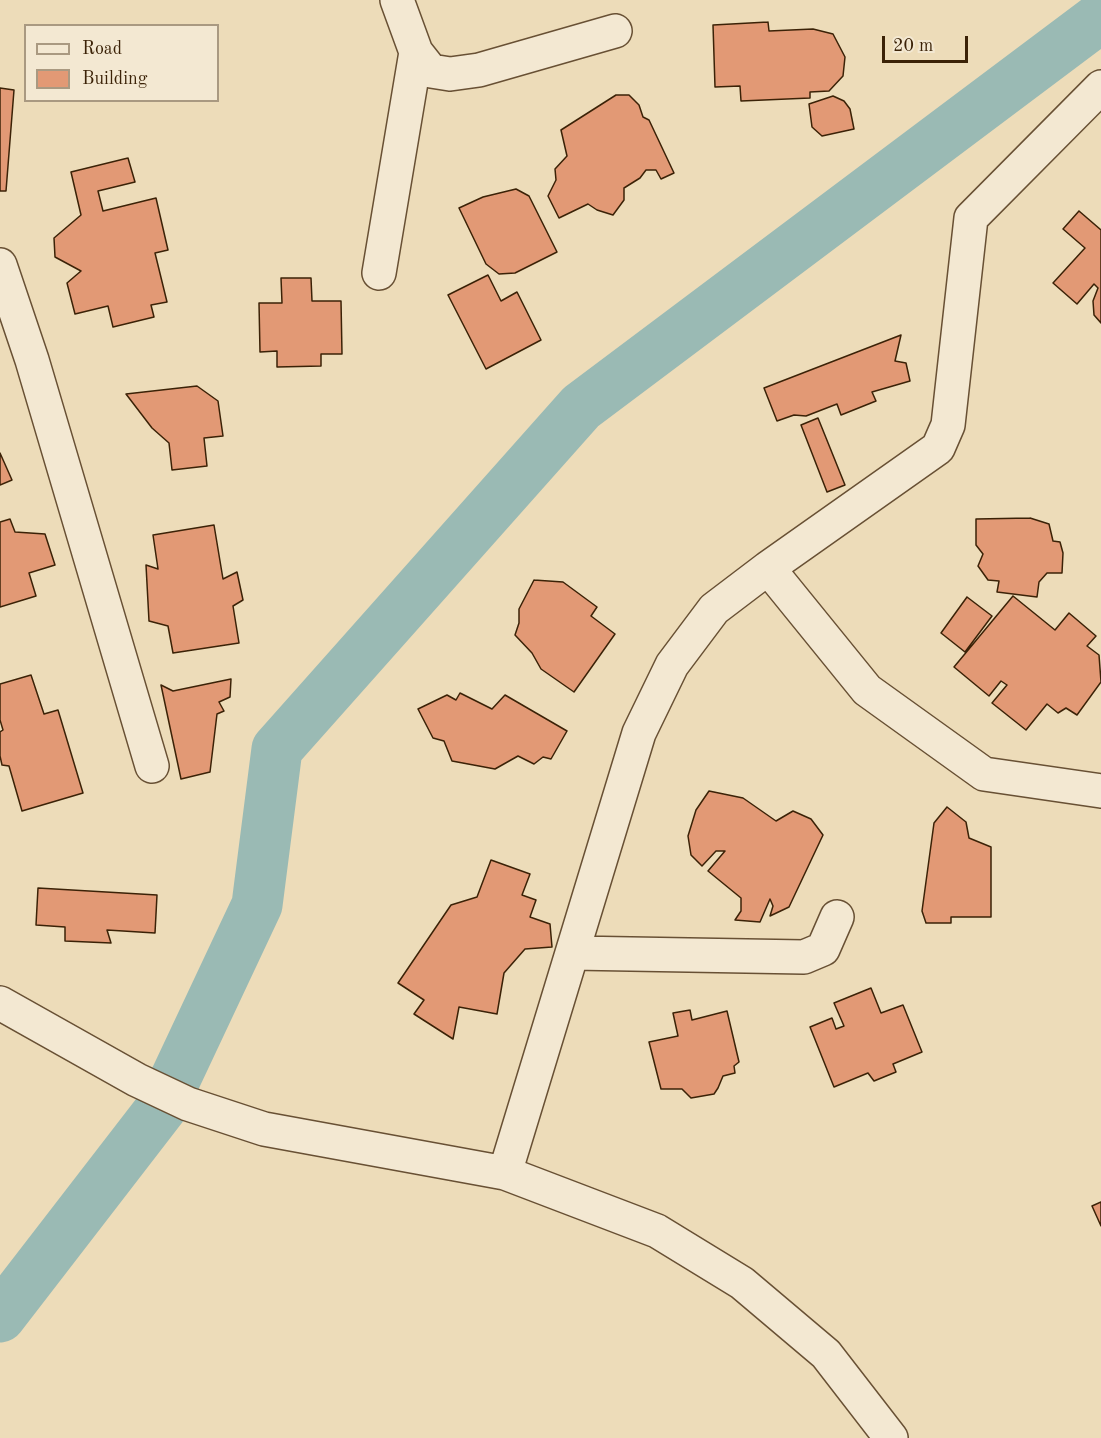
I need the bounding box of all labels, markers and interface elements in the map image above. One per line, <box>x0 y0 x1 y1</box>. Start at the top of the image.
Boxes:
legend <box>24 24 219 102</box>
scale bar <box>885 24 970 62</box>
text: 20 m <box>893 37 933 55</box>
text: Road <box>82 40 122 58</box>
text: Building <box>82 70 147 88</box>

